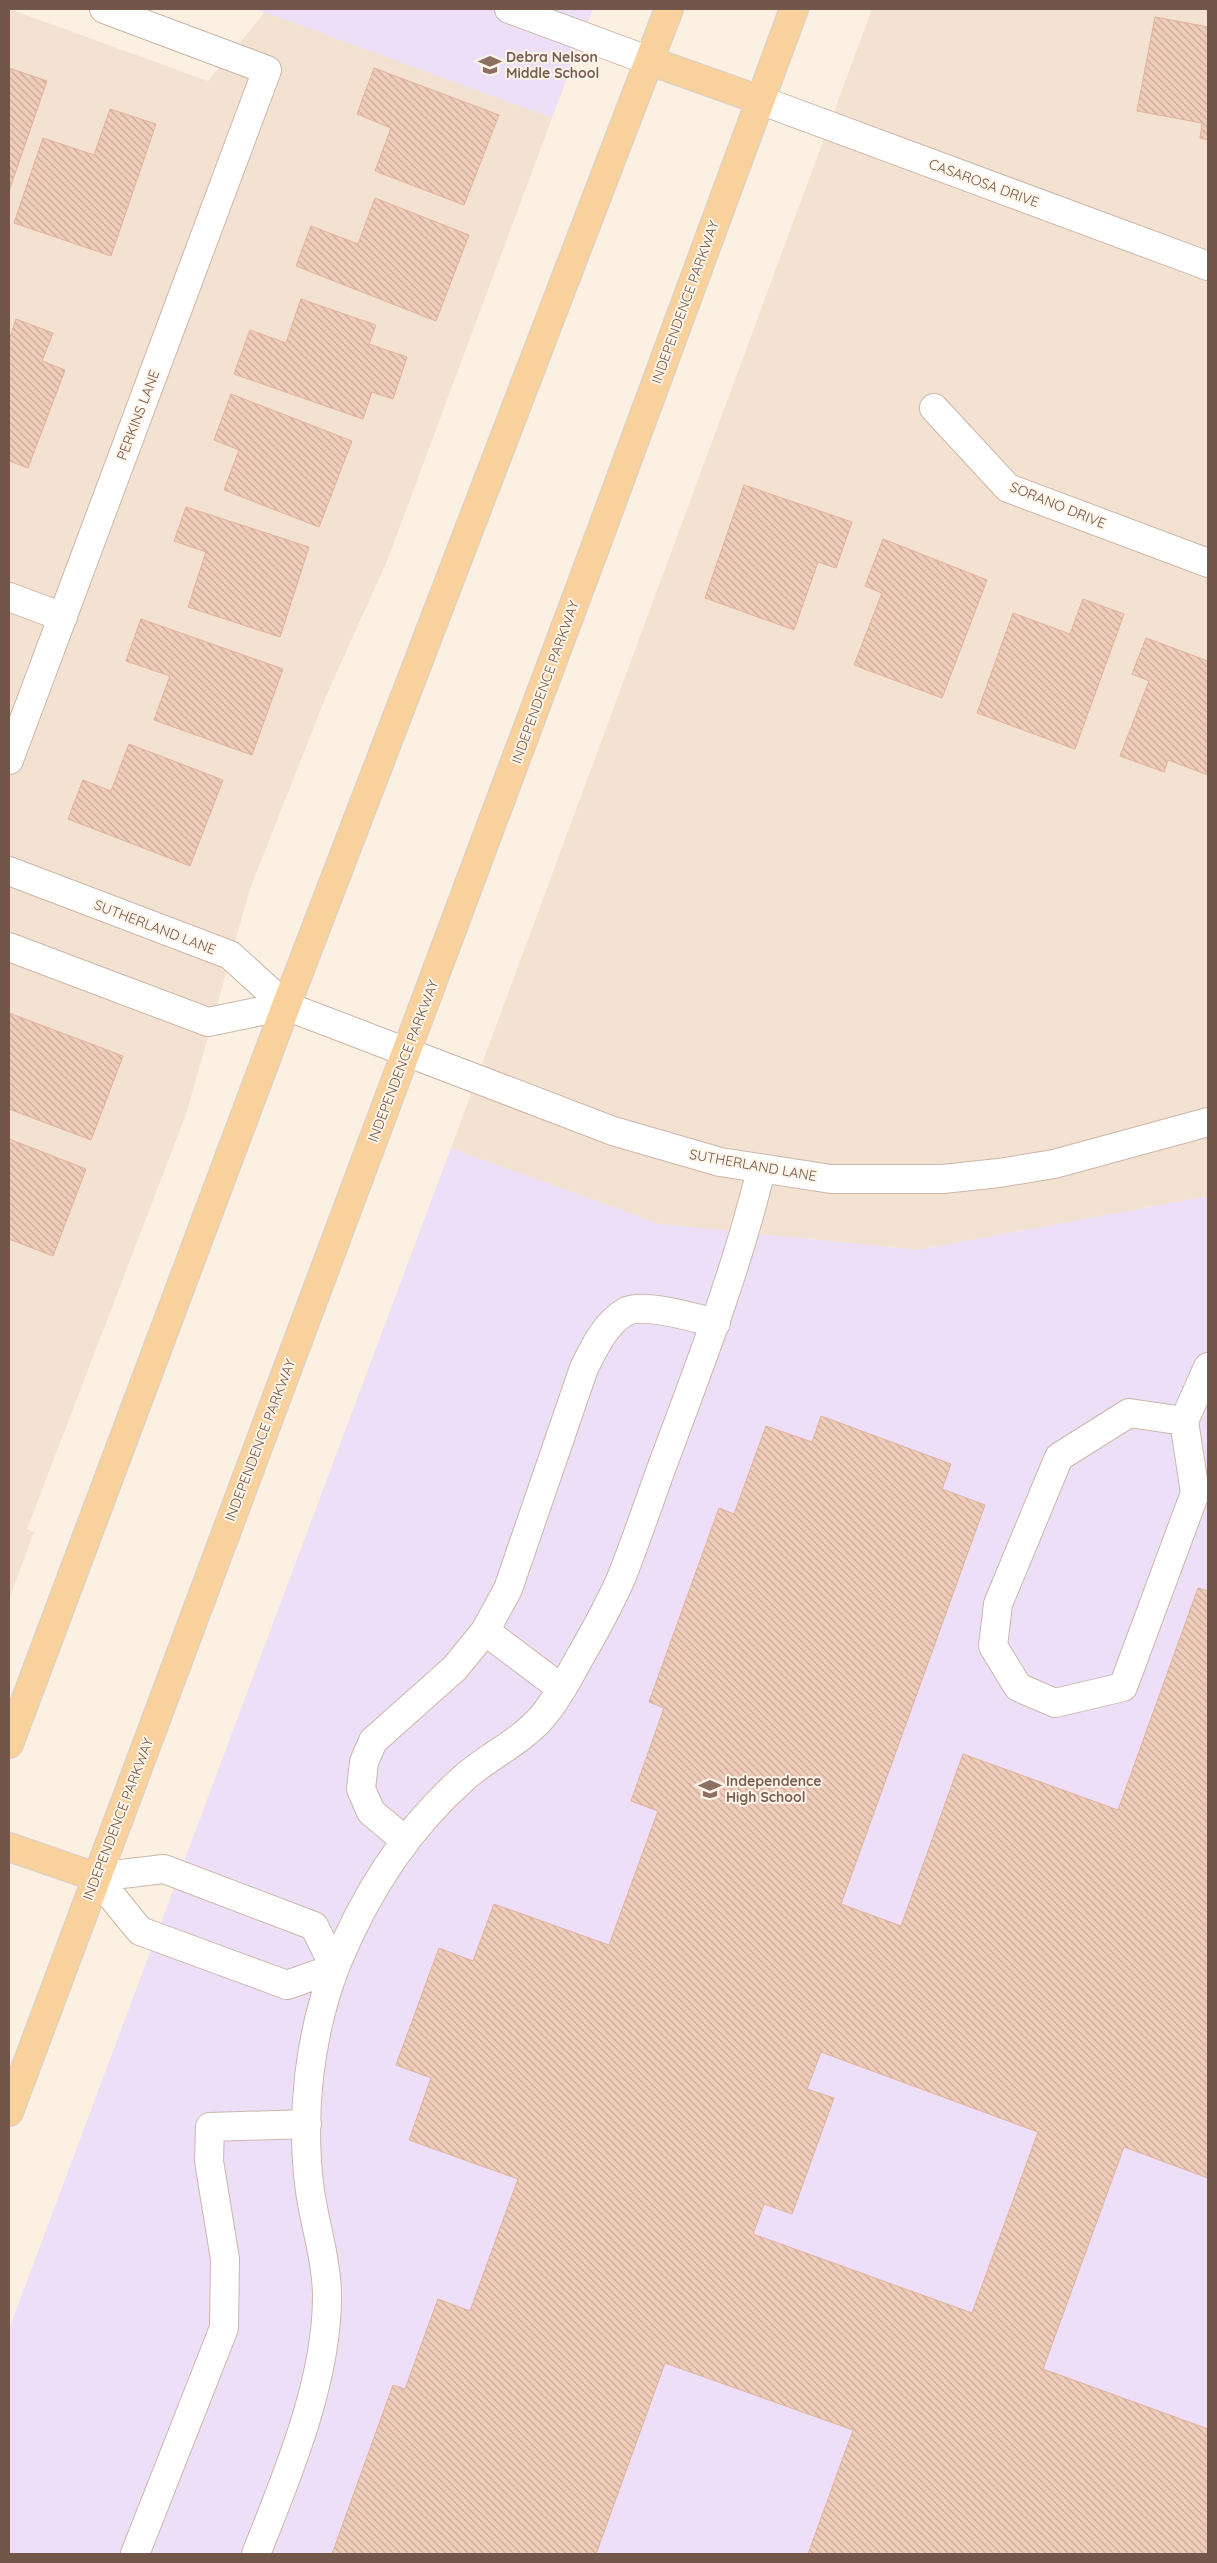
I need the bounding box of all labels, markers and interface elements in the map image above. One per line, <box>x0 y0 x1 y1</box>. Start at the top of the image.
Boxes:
place label: Debra Nelson Middle School <box>506 48 599 82</box>
school or university icon: Debra Nelson Middle School <box>477 52 503 78</box>
street label: CASAROSA DRIVE <box>926 155 1042 211</box>
street label: INDEPENDENCE PARKWAY <box>647 218 723 386</box>
street label: PERKINS LANE <box>113 367 163 463</box>
street label: SORANO DRIVE <box>1007 478 1109 532</box>
street label: INDEPENDENCE PARKWAY <box>507 598 583 766</box>
street label: SUTHERLAND LANE <box>92 895 218 959</box>
street label: INDEPENDENCE PARKWAY <box>364 977 442 1145</box>
street label: SUTHERLAND LANE <box>688 1145 818 1185</box>
street label: INDEPENDENCE PARKWAY <box>221 1356 299 1524</box>
street label: INDEPENDENCE PARKWAY <box>79 1735 157 1903</box>
place label: Independence High School <box>726 1772 822 1806</box>
school or university icon: Independence High School <box>697 1776 723 1802</box>

